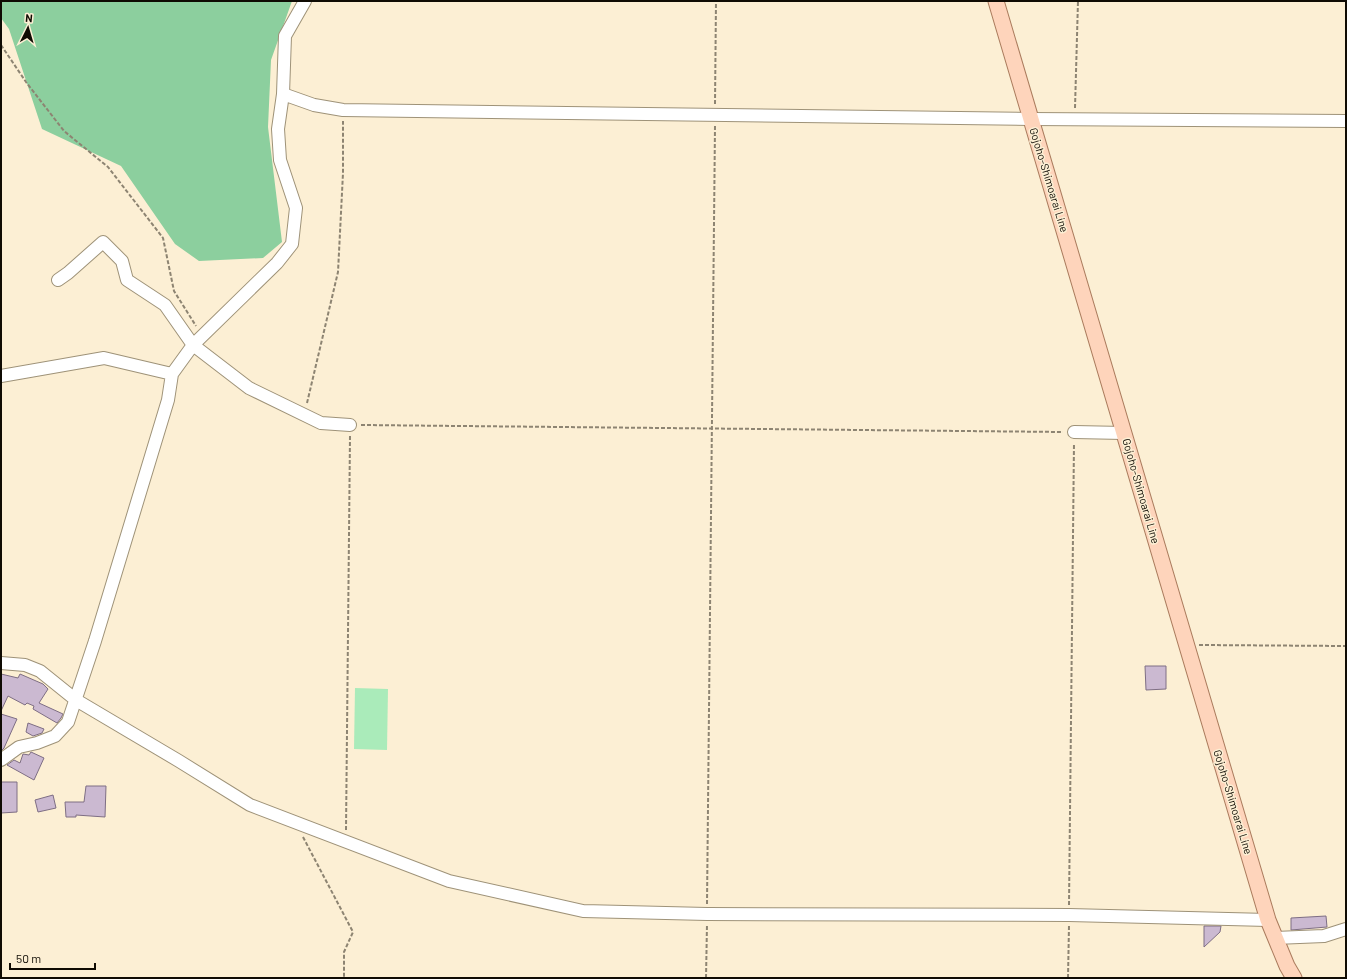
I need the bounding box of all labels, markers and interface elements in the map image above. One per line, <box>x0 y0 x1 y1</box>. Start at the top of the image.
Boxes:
north arrow <box>8 8 48 48</box>
text: N <box>25 11 33 24</box>
street label: Gojoho-Shimoarai Line <box>1027 126 1072 234</box>
street label: Gojoho-Shimoarai Line <box>1120 437 1163 545</box>
street label: Gojoho-Shimoarai Line <box>1211 748 1256 856</box>
scale bar <box>10 945 95 971</box>
text: 50 m <box>16 951 41 965</box>

